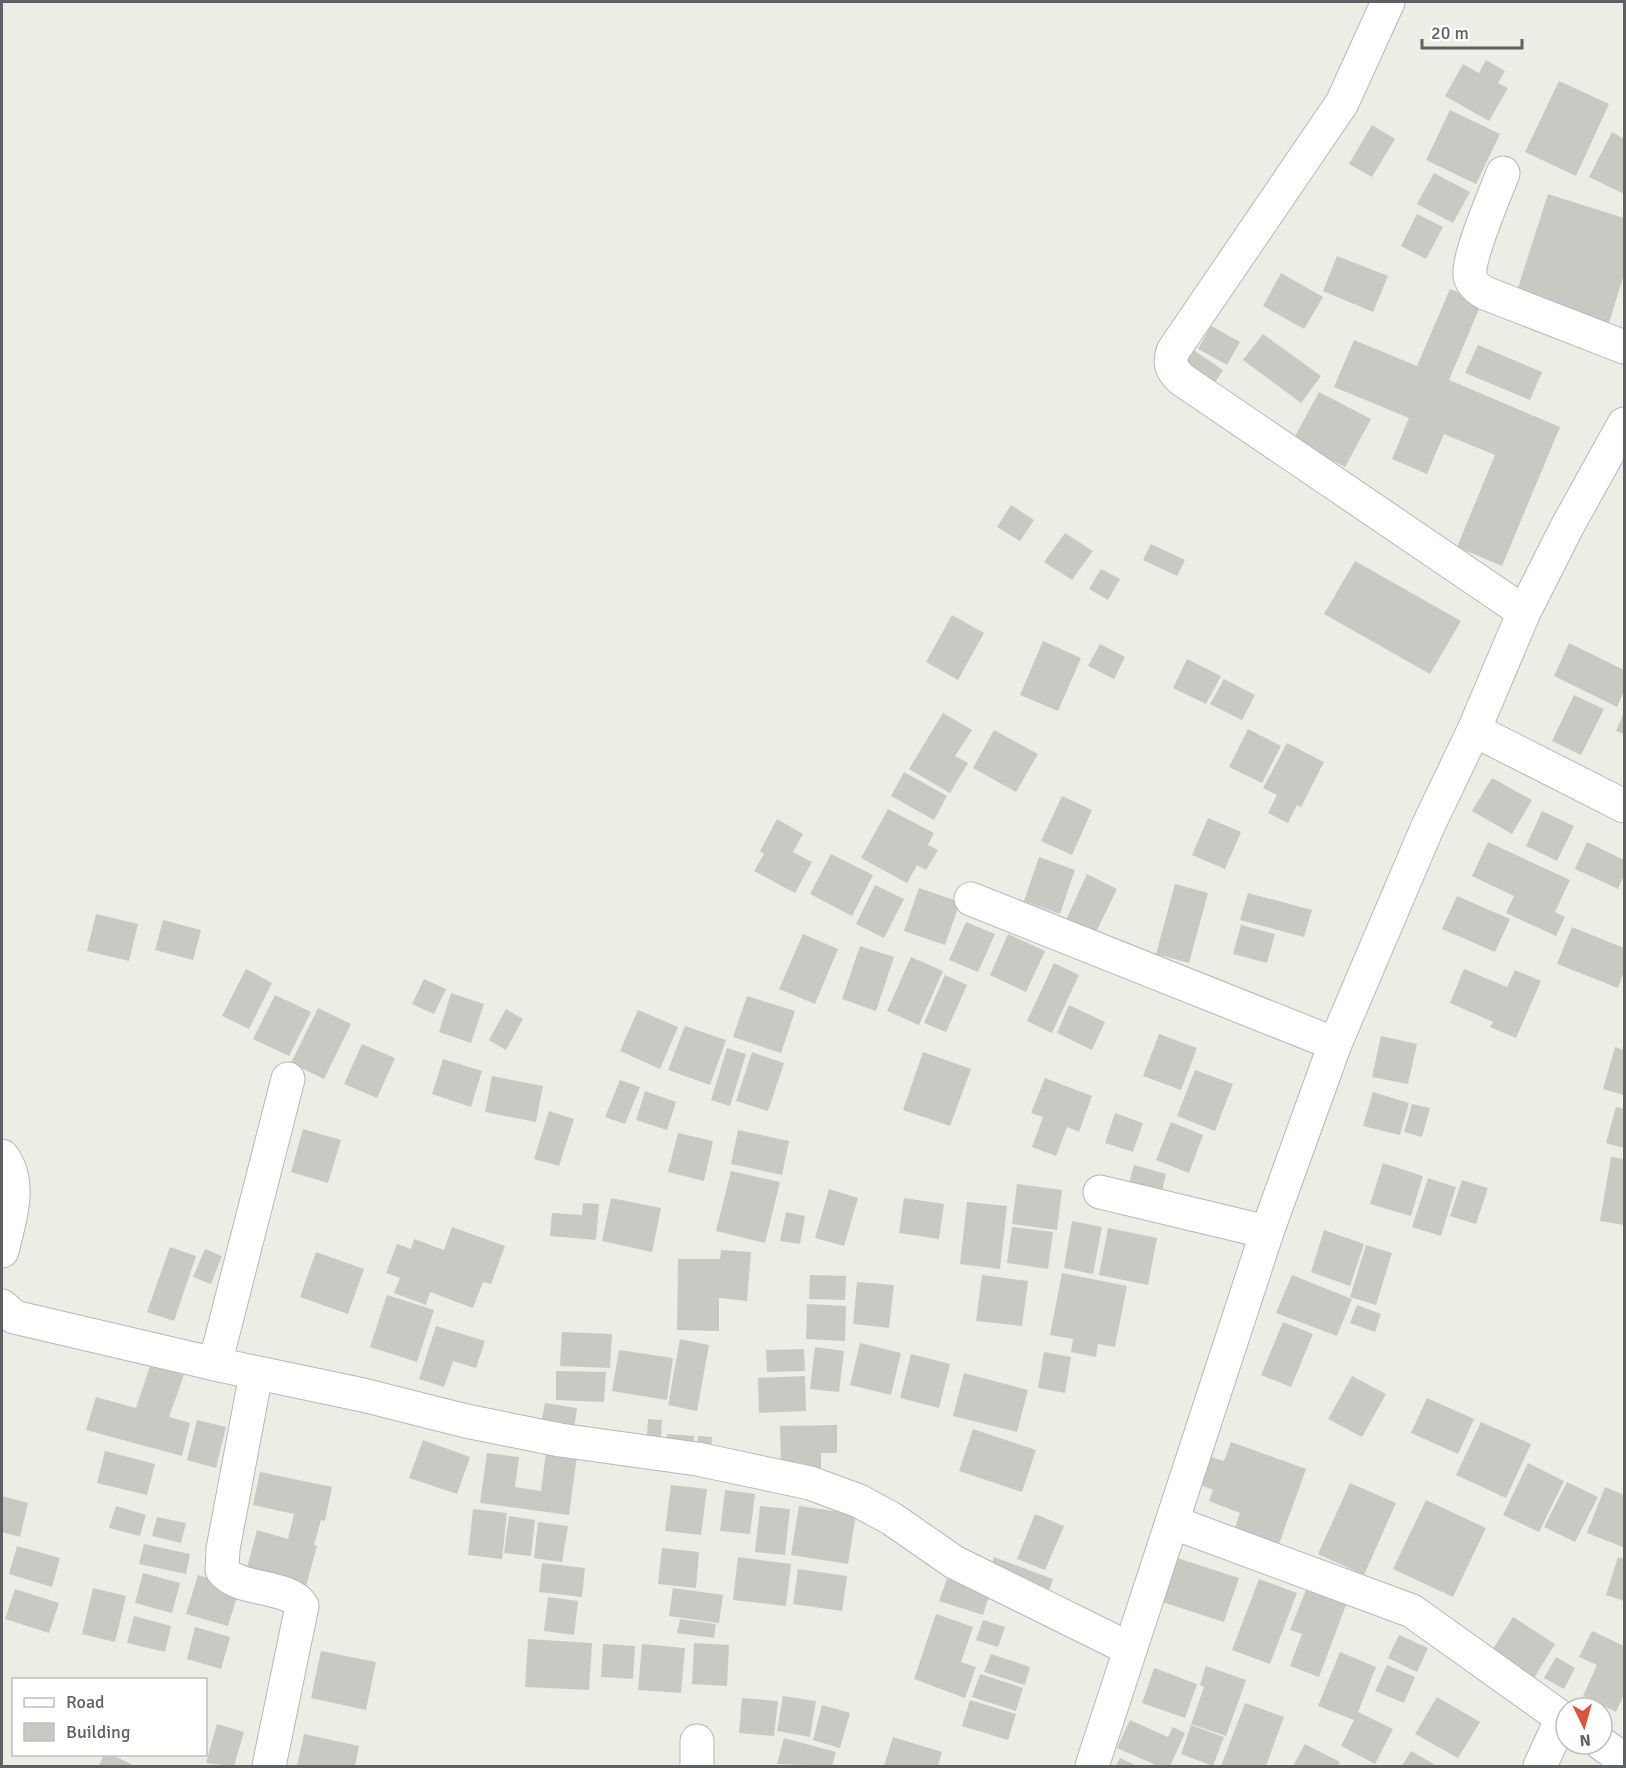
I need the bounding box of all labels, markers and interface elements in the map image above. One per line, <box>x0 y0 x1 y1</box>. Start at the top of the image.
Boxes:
scale bar <box>1422 12 1522 50</box>
text: 20 m <box>1431 22 1469 44</box>
legend <box>12 1678 207 1756</box>
text: Road <box>66 1691 105 1713</box>
north arrow <box>1554 1696 1614 1756</box>
text: Building <box>66 1721 130 1743</box>
text: N <box>1579 1729 1592 1750</box>

